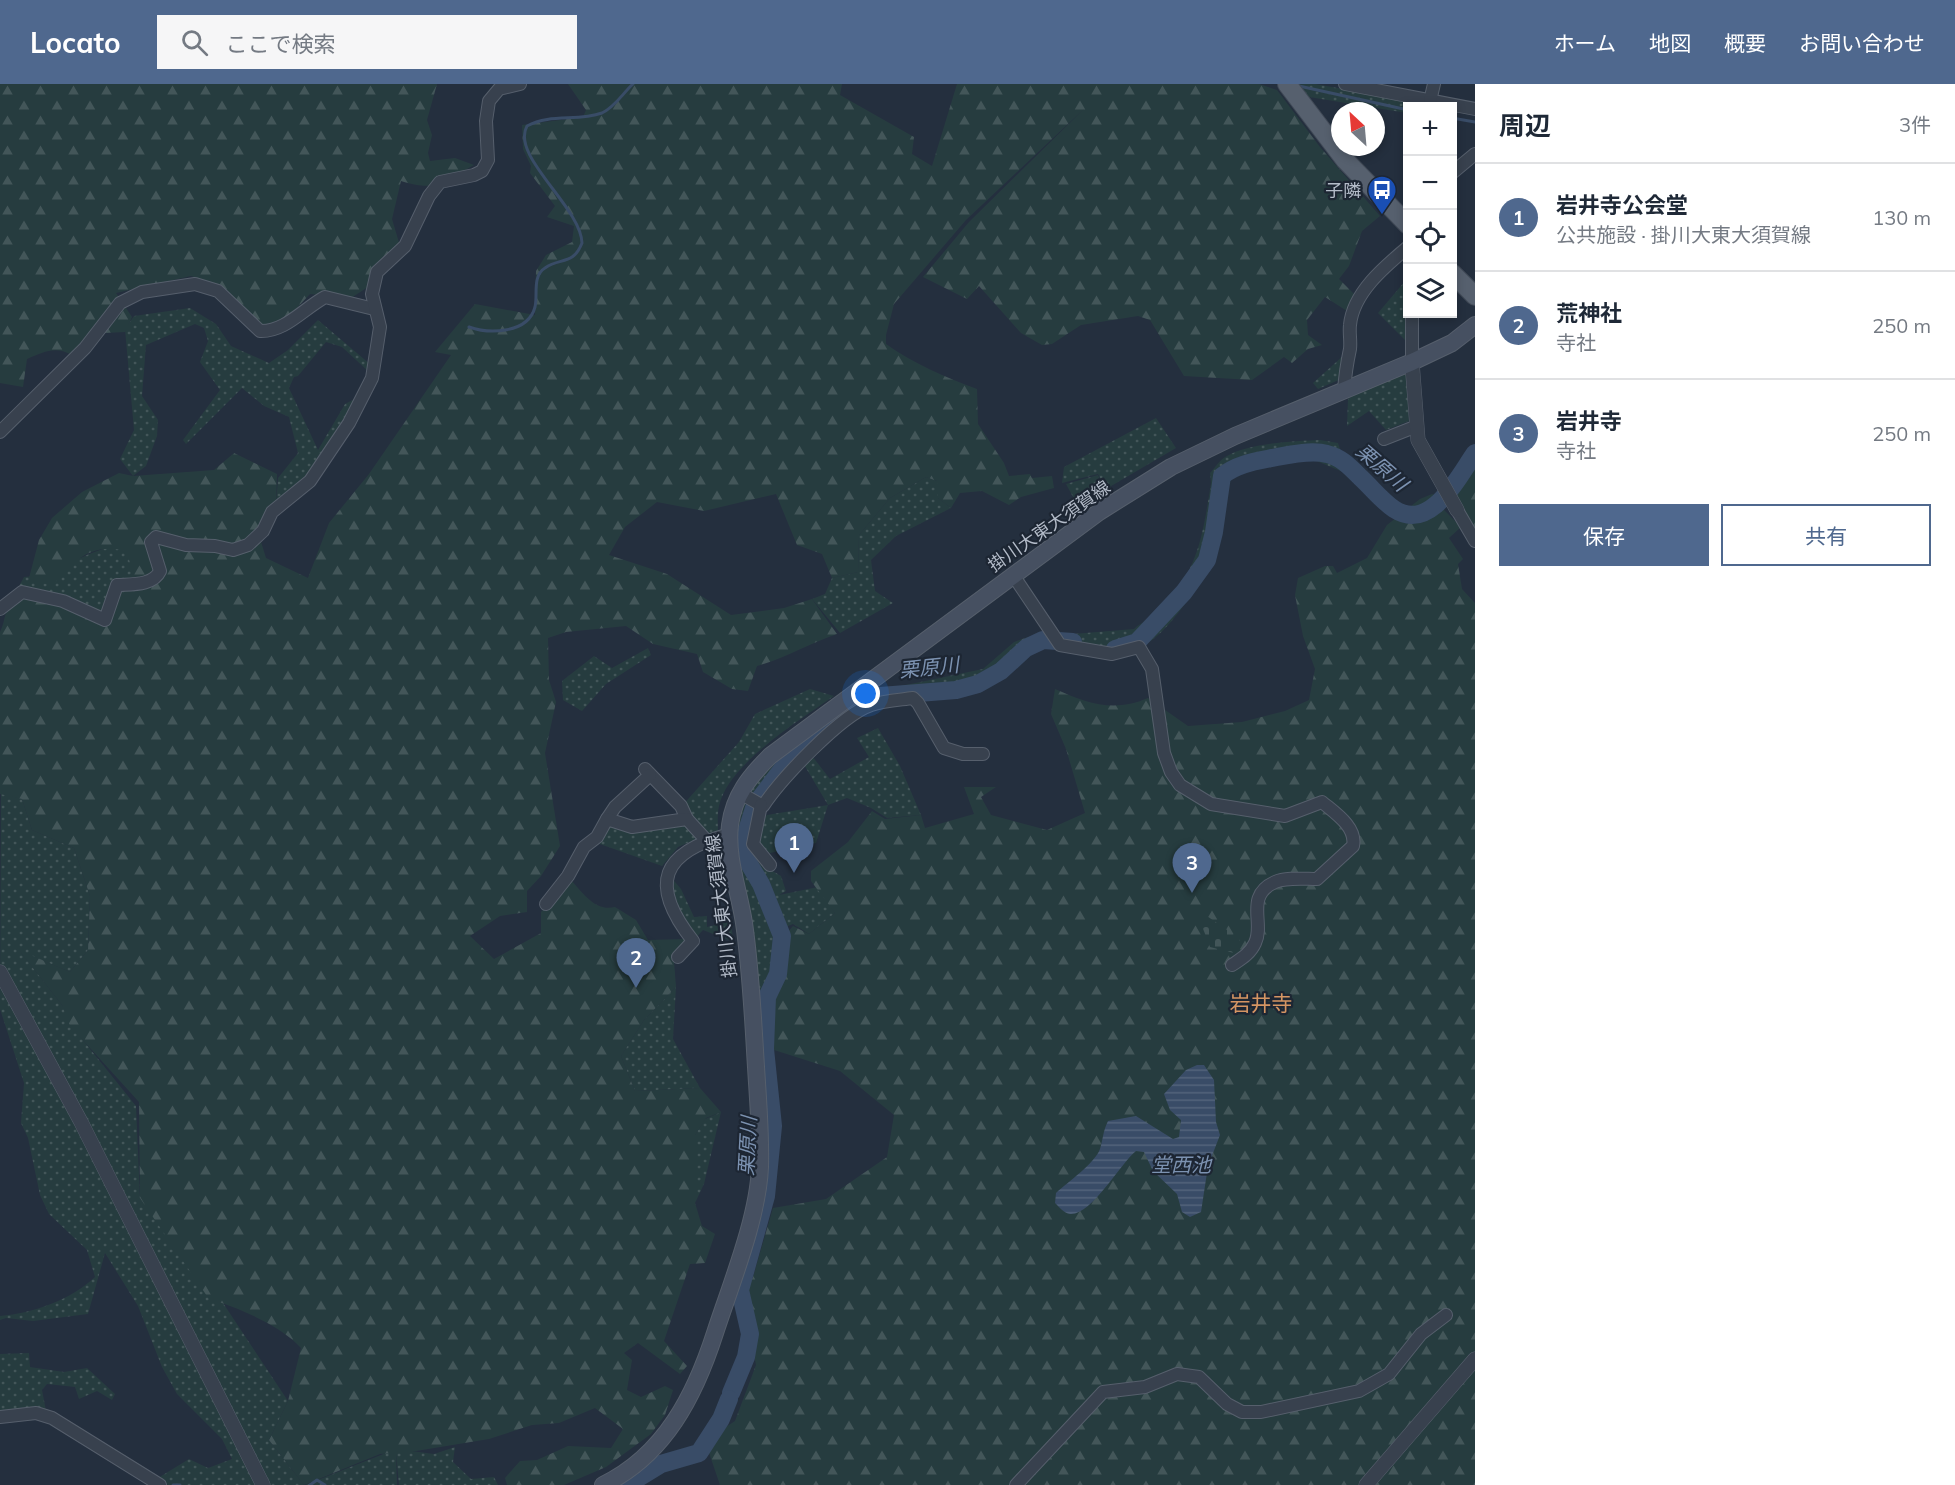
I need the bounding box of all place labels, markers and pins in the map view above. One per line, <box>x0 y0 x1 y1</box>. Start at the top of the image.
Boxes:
bus stop icon: 子隣 <box>1366 174 1398 216</box>
place label: 子隣 <box>1325 179 1361 202</box>
pin: 1 <box>774 824 814 873</box>
pin: 3 <box>1172 844 1212 893</box>
pin: 2 <box>616 938 656 988</box>

